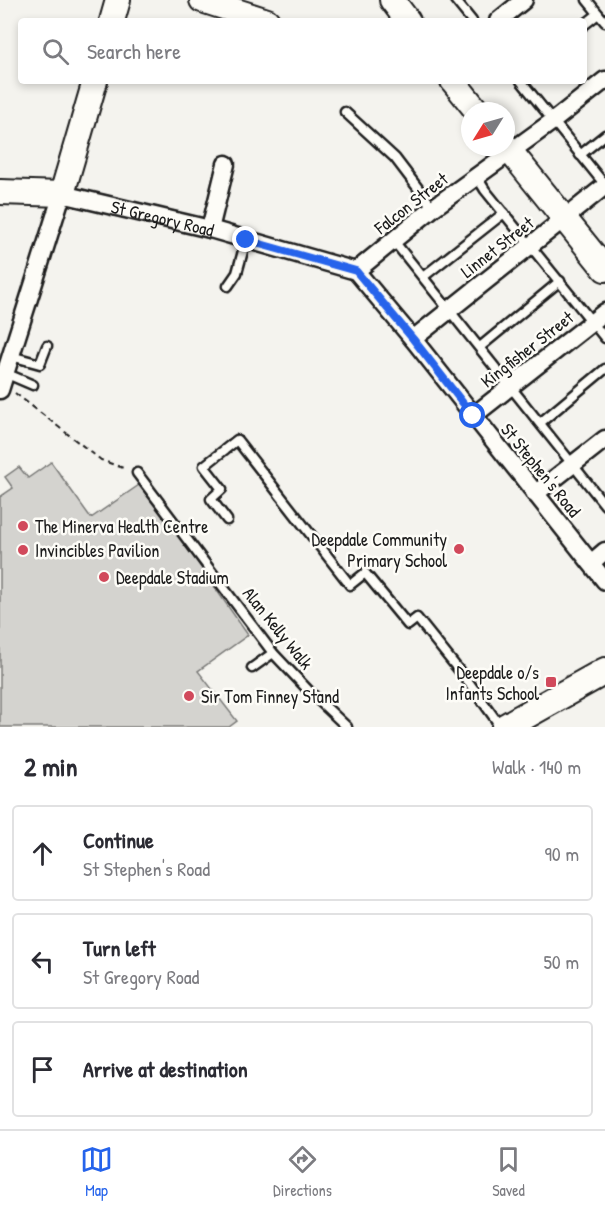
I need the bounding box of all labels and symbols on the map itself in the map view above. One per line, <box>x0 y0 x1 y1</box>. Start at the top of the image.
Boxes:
north arrow <box>461 102 515 156</box>
street label: Falcon Street <box>368 166 454 240</box>
street label: St Gregory Road <box>109 194 217 242</box>
street label: Linnet Street <box>455 210 539 283</box>
route end <box>232 226 258 252</box>
street label: Kingfisher Street <box>475 304 579 393</box>
route start <box>459 402 485 428</box>
street label: St Stephen's Road <box>495 418 587 522</box>
place label: The Minerva Health Centre <box>35 514 208 539</box>
marker: The Minerva Health Centre <box>16 519 30 533</box>
place label: Deepdale Community Primary School <box>311 527 447 573</box>
place label: Invincibles Pavilion <box>35 538 159 563</box>
marker: Deepdale Community Primary School <box>452 542 466 556</box>
marker: Invincibles Pavilion <box>16 543 30 557</box>
place label: Deepdale Stadium <box>116 565 229 590</box>
marker: Deepdale Stadium <box>97 570 111 584</box>
street label: Alan Kelly Walk <box>237 582 319 675</box>
place label: Deepdale o/s Infants School <box>446 660 539 706</box>
marker: Deepdale o/s Infants School <box>544 675 558 689</box>
place label: Sir Tom Finney Stand <box>201 684 339 709</box>
marker: Sir Tom Finney Stand <box>182 689 196 703</box>

